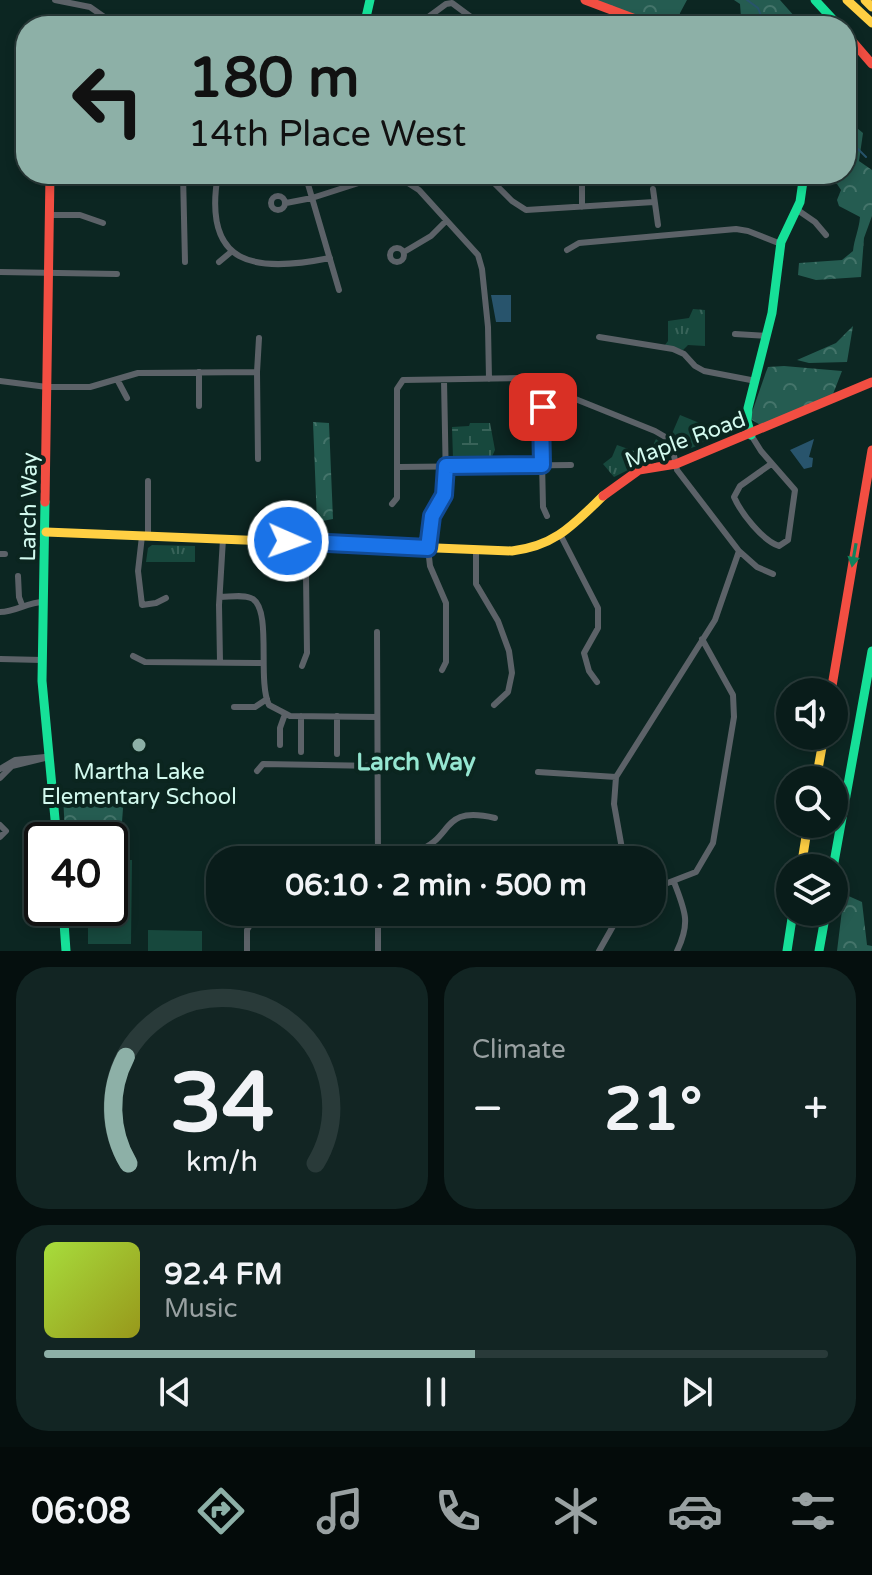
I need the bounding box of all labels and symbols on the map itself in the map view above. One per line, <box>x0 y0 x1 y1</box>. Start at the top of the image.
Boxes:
pin <box>509 373 577 441</box>
street label: Maple Road <box>621 406 749 474</box>
street label: Larch Way <box>15 452 43 562</box>
position arrow <box>246 499 330 583</box>
one-way arrow <box>848 542 860 567</box>
marker: Martha Lake Elementary School <box>130 736 148 754</box>
district label: Larch Way <box>356 748 476 777</box>
place label: Martha Lake Elementary School <box>41 759 237 810</box>
speed limit sign: 40 <box>24 822 128 926</box>

